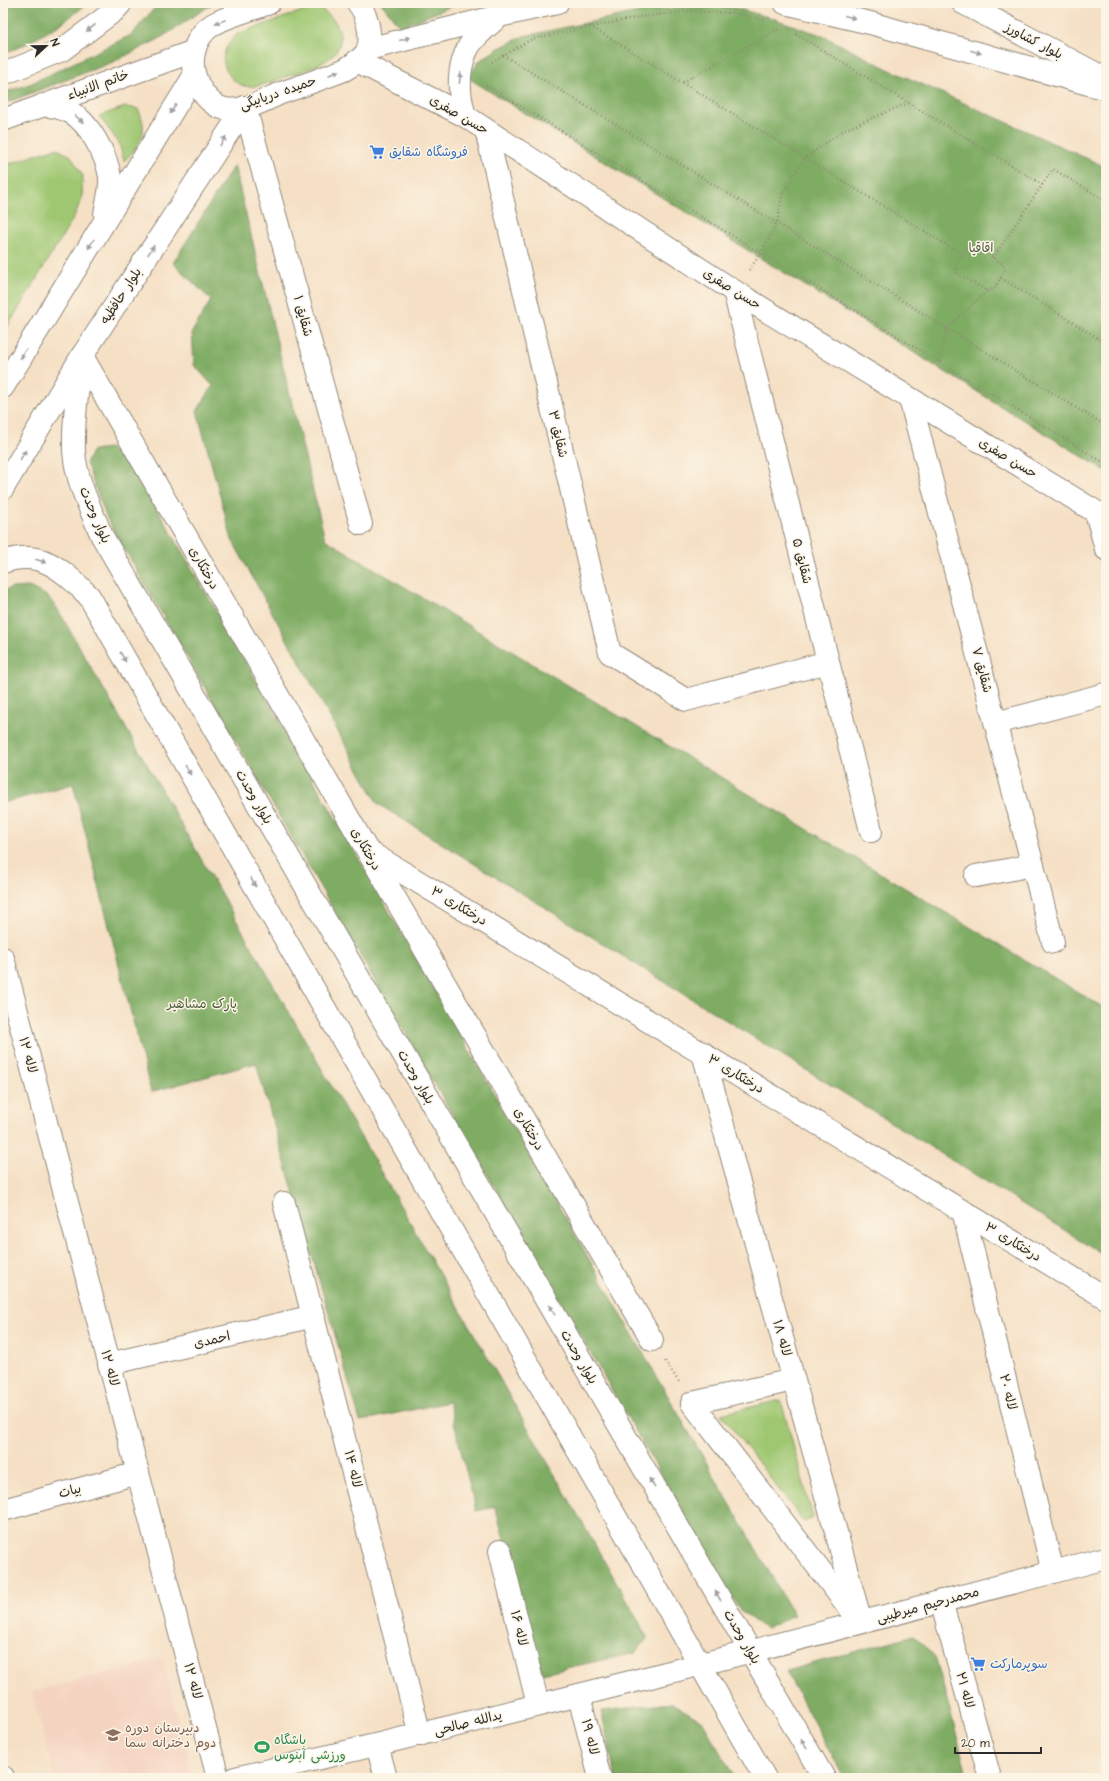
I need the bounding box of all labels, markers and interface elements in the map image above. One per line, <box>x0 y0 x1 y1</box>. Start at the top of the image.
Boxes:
one-way arrow <box>844 15 857 21</box>
street label: بلوار کشاورز <box>1001 18 1066 64</box>
one-way arrow <box>213 19 225 25</box>
one-way arrow <box>86 24 97 32</box>
north arrow <box>26 26 66 66</box>
text: N <box>47 36 63 49</box>
one-way arrow <box>399 36 411 42</box>
one-way arrow <box>970 49 982 55</box>
street label: خاتم الانبیاء <box>65 65 132 105</box>
one-way arrow <box>328 70 340 76</box>
street label: حمیده دریابیگی <box>237 71 319 115</box>
one-way arrow <box>457 72 463 84</box>
street label: حسن صفری <box>426 91 492 139</box>
one-way arrow <box>170 103 177 115</box>
one-way arrow <box>74 114 83 123</box>
one-way arrow <box>219 136 227 146</box>
supermarket icon: فروشگاه شقایق <box>368 143 386 161</box>
place label: فروشگاه شقایق <box>389 143 468 161</box>
one-way arrow <box>87 238 94 250</box>
park label: اقاقیا <box>968 239 994 257</box>
one-way arrow <box>148 244 155 256</box>
street label: بلوار حافظیه <box>96 264 146 328</box>
street label: حسن صفری <box>699 264 765 314</box>
street label: شقایق ۱ <box>289 293 317 339</box>
one-way arrow <box>19 349 26 360</box>
street label: شقایق ۳ <box>544 409 572 459</box>
street label: حسن صفری <box>975 433 1041 483</box>
one-way arrow <box>19 450 27 460</box>
street label: بلوار وحدت <box>75 484 115 546</box>
street label: شقایق ۵ <box>788 536 816 586</box>
street label: درختکاری <box>185 543 223 593</box>
one-way arrow <box>35 558 47 564</box>
street label: شقایق ۷ <box>967 645 997 695</box>
one-way arrow <box>120 651 127 663</box>
one-way arrow <box>184 764 191 776</box>
street label: بلوار وحدت <box>231 766 277 828</box>
street label: درختکاری <box>347 824 385 874</box>
one-way arrow <box>249 876 256 888</box>
street label: درختکاری ۳ <box>428 882 490 930</box>
park label: پارک مشاهیر <box>166 995 237 1013</box>
street label: لاله ۱۲ <box>15 1035 41 1075</box>
street label: بلوار وحدت <box>393 1046 439 1108</box>
street label: درختکاری ۳ <box>705 1050 767 1098</box>
street label: درختکاری <box>510 1104 548 1154</box>
street label: درختکاری ۳ <box>982 1218 1044 1266</box>
one-way arrow <box>549 1304 556 1316</box>
street label: لاله ۱۸ <box>768 1318 796 1358</box>
street label: بلوار وحدت <box>556 1326 602 1388</box>
street label: احمدی <box>192 1327 232 1353</box>
street label: لاله ۱۲ <box>97 1348 123 1388</box>
street label: لاله ۲۰ <box>995 1372 1021 1412</box>
street label: لاله ۱۴ <box>340 1448 366 1490</box>
one-way arrow <box>649 1477 656 1489</box>
street label: بیات <box>57 1479 83 1503</box>
street label: محمدرحیم میرطیبی <box>875 1583 982 1628</box>
one-way arrow <box>714 1590 721 1602</box>
street label: بلوار وحدت <box>719 1606 765 1668</box>
street label: لاله ۱۶ <box>506 1608 532 1648</box>
supermarket icon: سوپرمارکت <box>969 1655 987 1673</box>
place label: سوپرمارکت <box>990 1655 1048 1673</box>
street label: لاله ۱۲ <box>180 1661 206 1701</box>
street label: لاله ۲۱ <box>952 1670 978 1710</box>
street label: یدالله صالحی <box>432 1706 504 1740</box>
street label: لاله ۱۹ <box>577 1717 603 1757</box>
place label: دبیرستان دوره دوم دخترانه سما <box>125 1719 216 1753</box>
school or university icon: دبیرستان دوره دوم دخترانه سما <box>104 1726 122 1744</box>
scale bar <box>955 1729 1041 1755</box>
place label: باشگاه ورزشی آبنوس <box>274 1731 346 1764</box>
text: 20 m <box>961 1735 990 1752</box>
sports icon: باشگاه ورزشی آبنوس <box>253 1738 271 1756</box>
one-way arrow <box>801 1738 808 1750</box>

